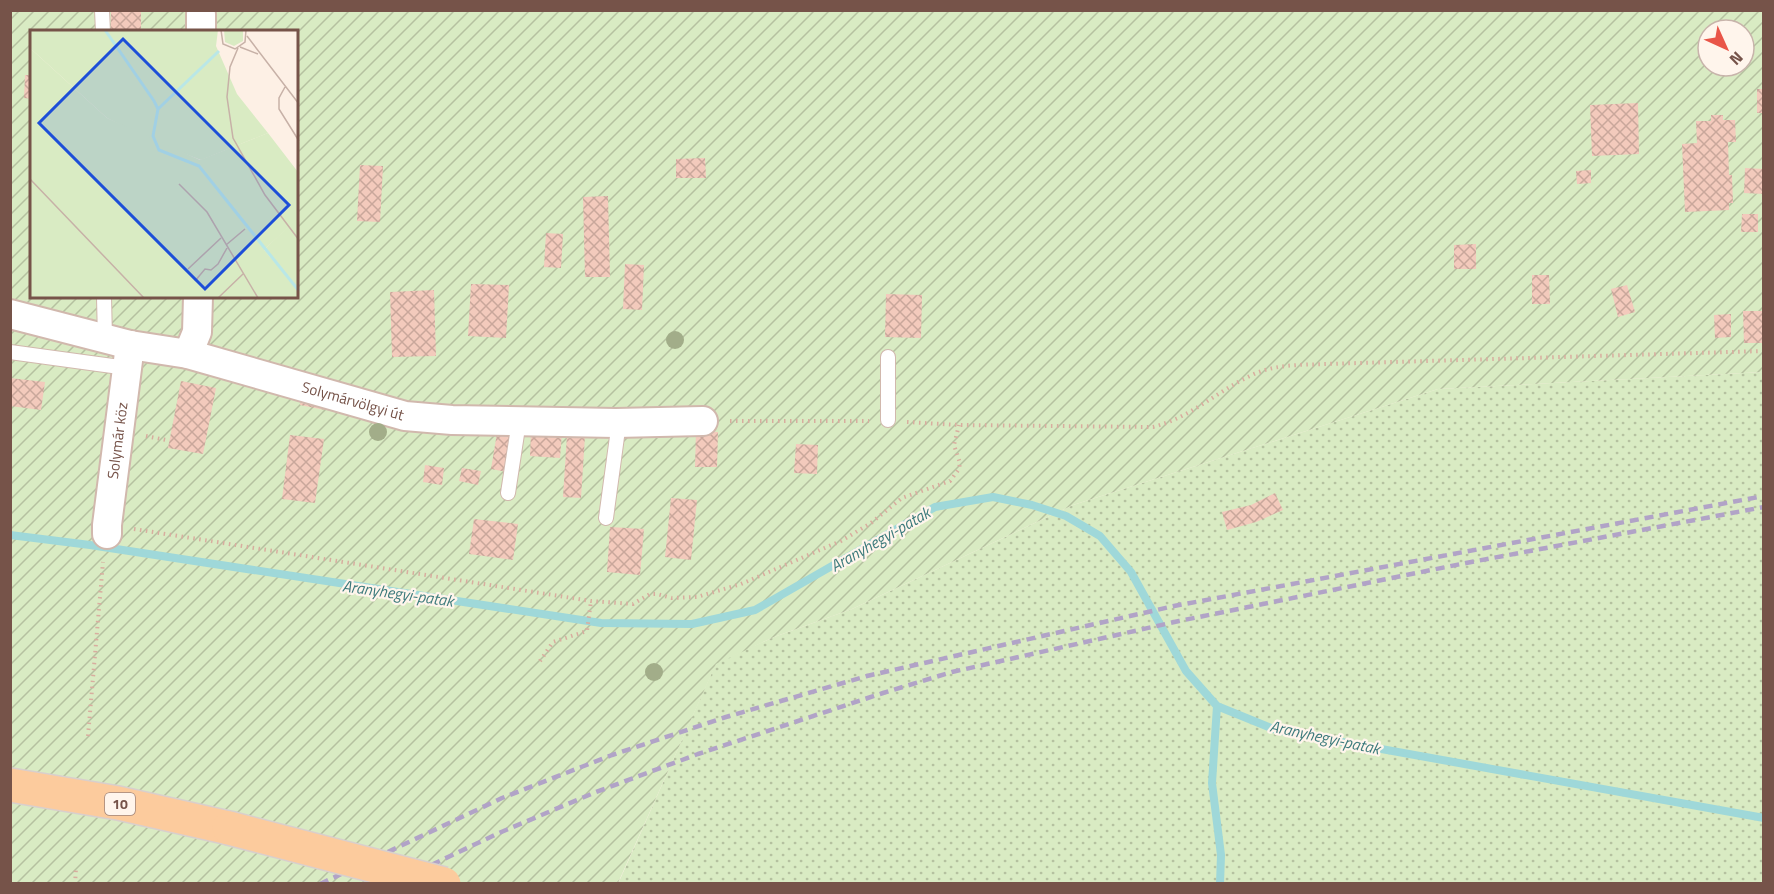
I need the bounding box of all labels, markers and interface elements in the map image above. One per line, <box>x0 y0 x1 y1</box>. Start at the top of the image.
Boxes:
north arrow <box>1696 18 1756 78</box>
inset map <box>30 30 298 298</box>
text: N <box>1724 46 1749 71</box>
street label: Solymárvölgyi út <box>299 375 407 426</box>
street label: Solymár köz <box>101 401 134 480</box>
water label: Aranyhegyi-patak <box>826 500 936 577</box>
water label: Aranyhegyi-patak <box>341 573 457 613</box>
water label: Aranyhegyi-patak <box>1268 714 1384 761</box>
road number: 10 <box>105 793 135 815</box>

